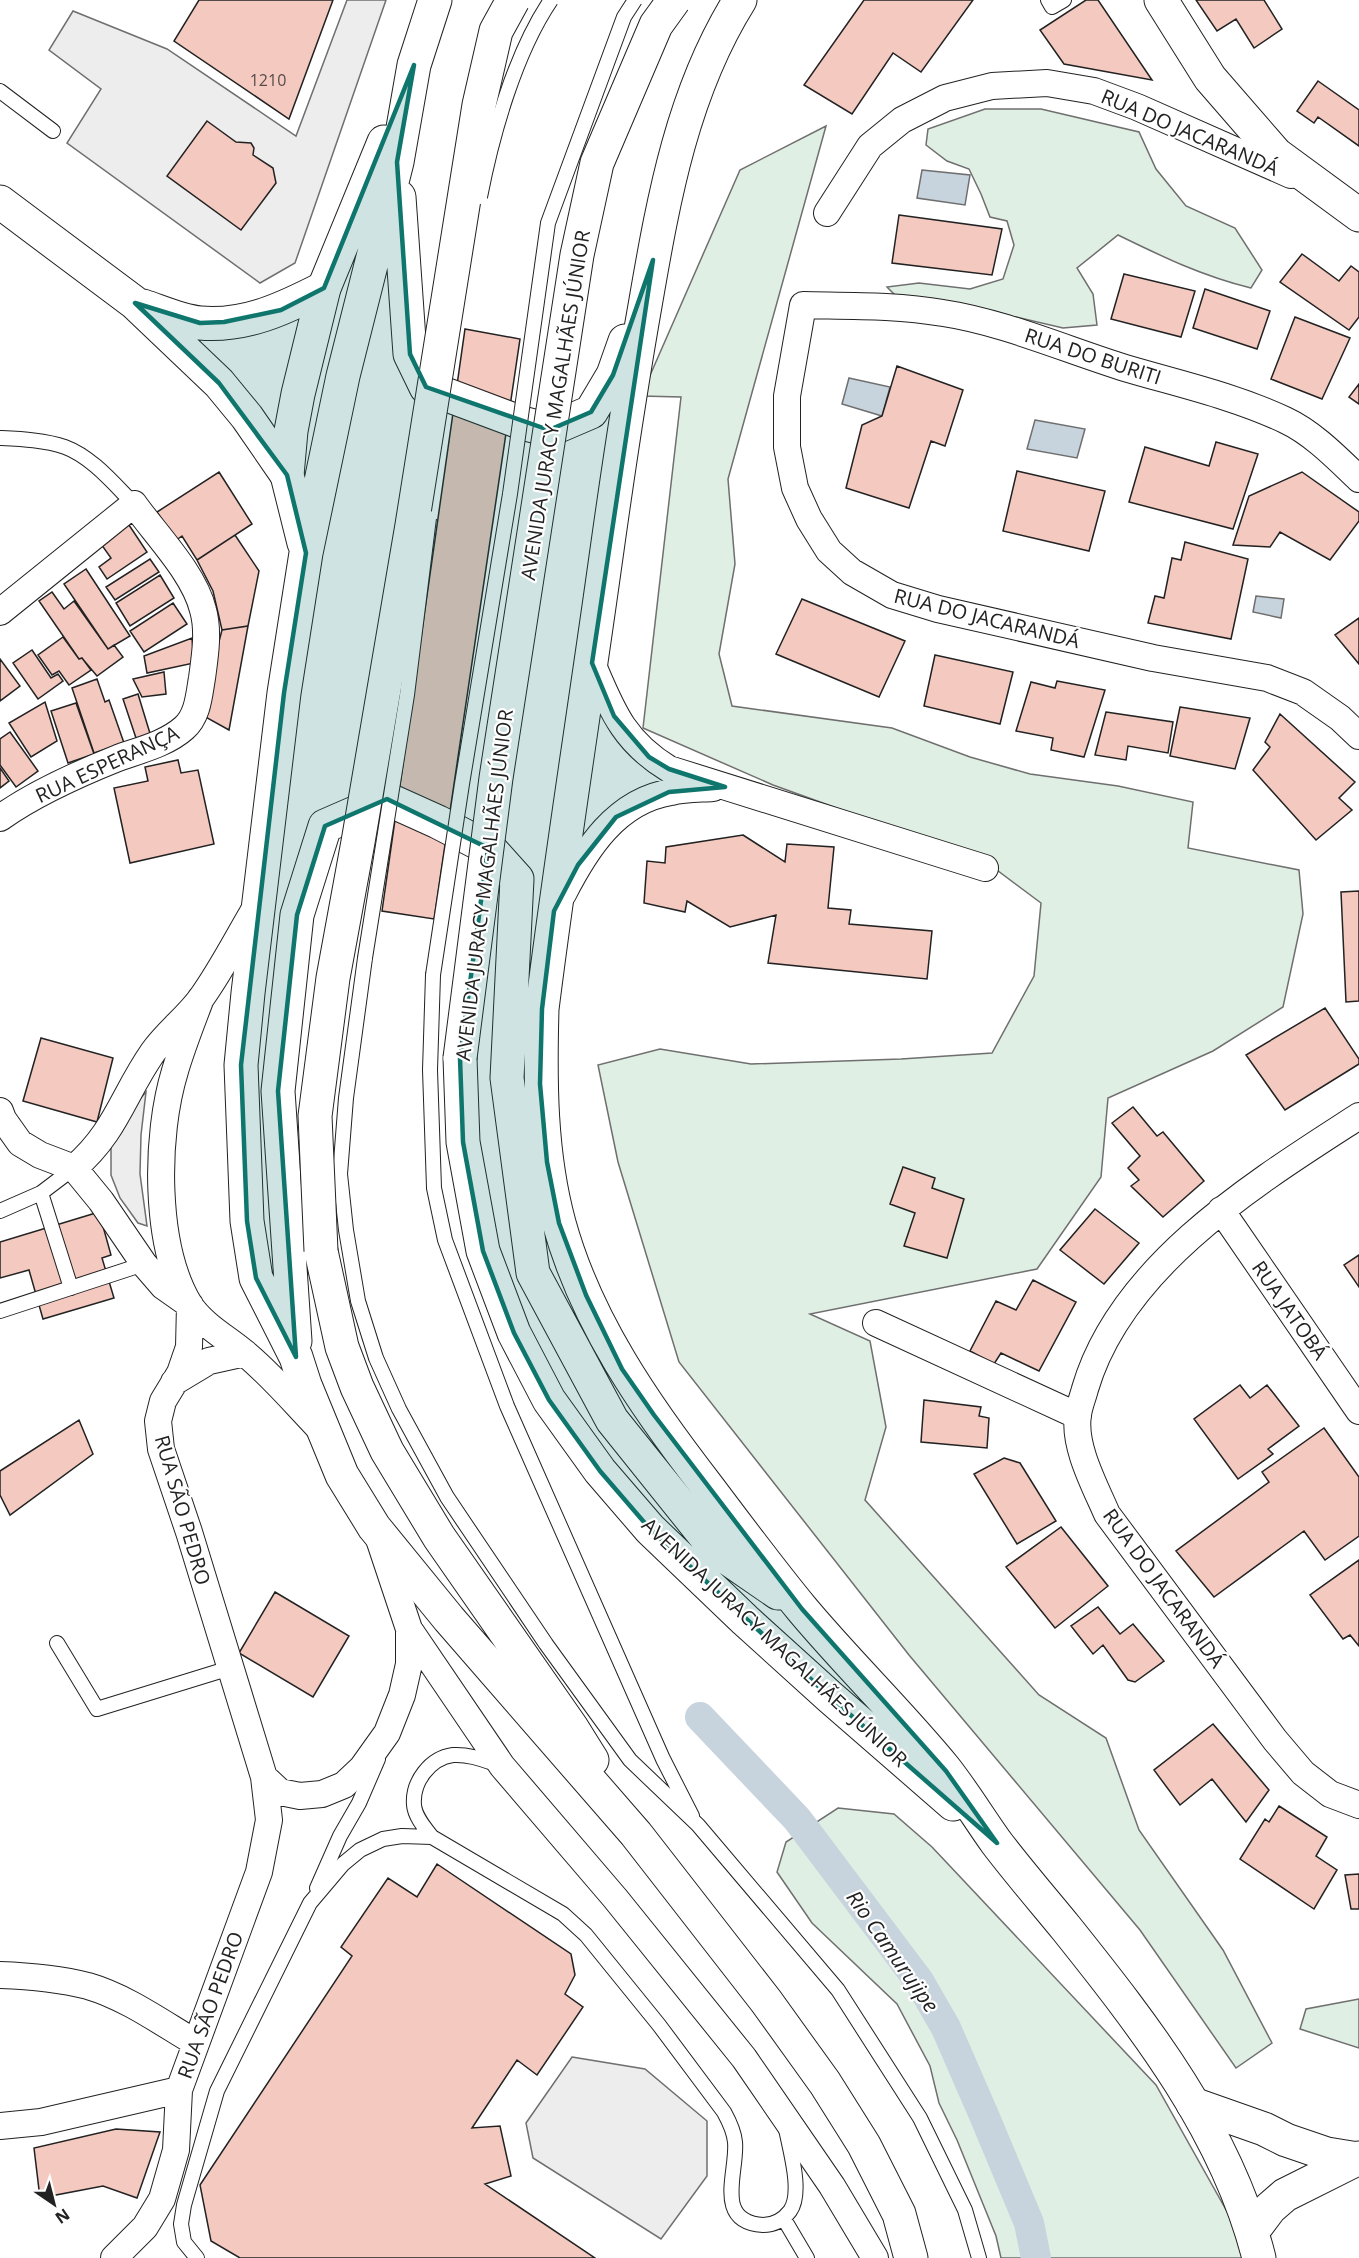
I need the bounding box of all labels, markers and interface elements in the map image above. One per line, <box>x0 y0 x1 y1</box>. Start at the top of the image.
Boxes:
house number: 1210 <box>250 69 286 91</box>
street label: RUA DO JACARANDÁ <box>1097 82 1283 182</box>
street label: AVENIDA JURACY MAGALHÃES JÚNIOR <box>514 227 596 582</box>
street label: RUA DO BURITI <box>1021 321 1165 391</box>
street label: RUA DO JACARANDÁ <box>891 582 1083 654</box>
street label: AVENIDA JURACY MAGALHÃES JÚNIOR <box>449 707 519 1062</box>
street label: RUA ESPERANÇA <box>31 719 183 809</box>
street label: RUA JATOBÁ <box>1246 1255 1334 1365</box>
street label: RUA SÃO PEDRO <box>149 1432 217 1588</box>
street label: RUA DO JACARANDÁ <box>1097 1503 1231 1673</box>
street label: AVENIDA JURACY MAGALHÃES JÚNIOR <box>636 1511 914 1773</box>
water label: Rio Camurujipe <box>841 1884 945 2018</box>
street label: RUA SÃO PEDRO <box>171 1928 249 2082</box>
north arrow <box>24 2174 84 2234</box>
text: N <box>51 2204 74 2229</box>

